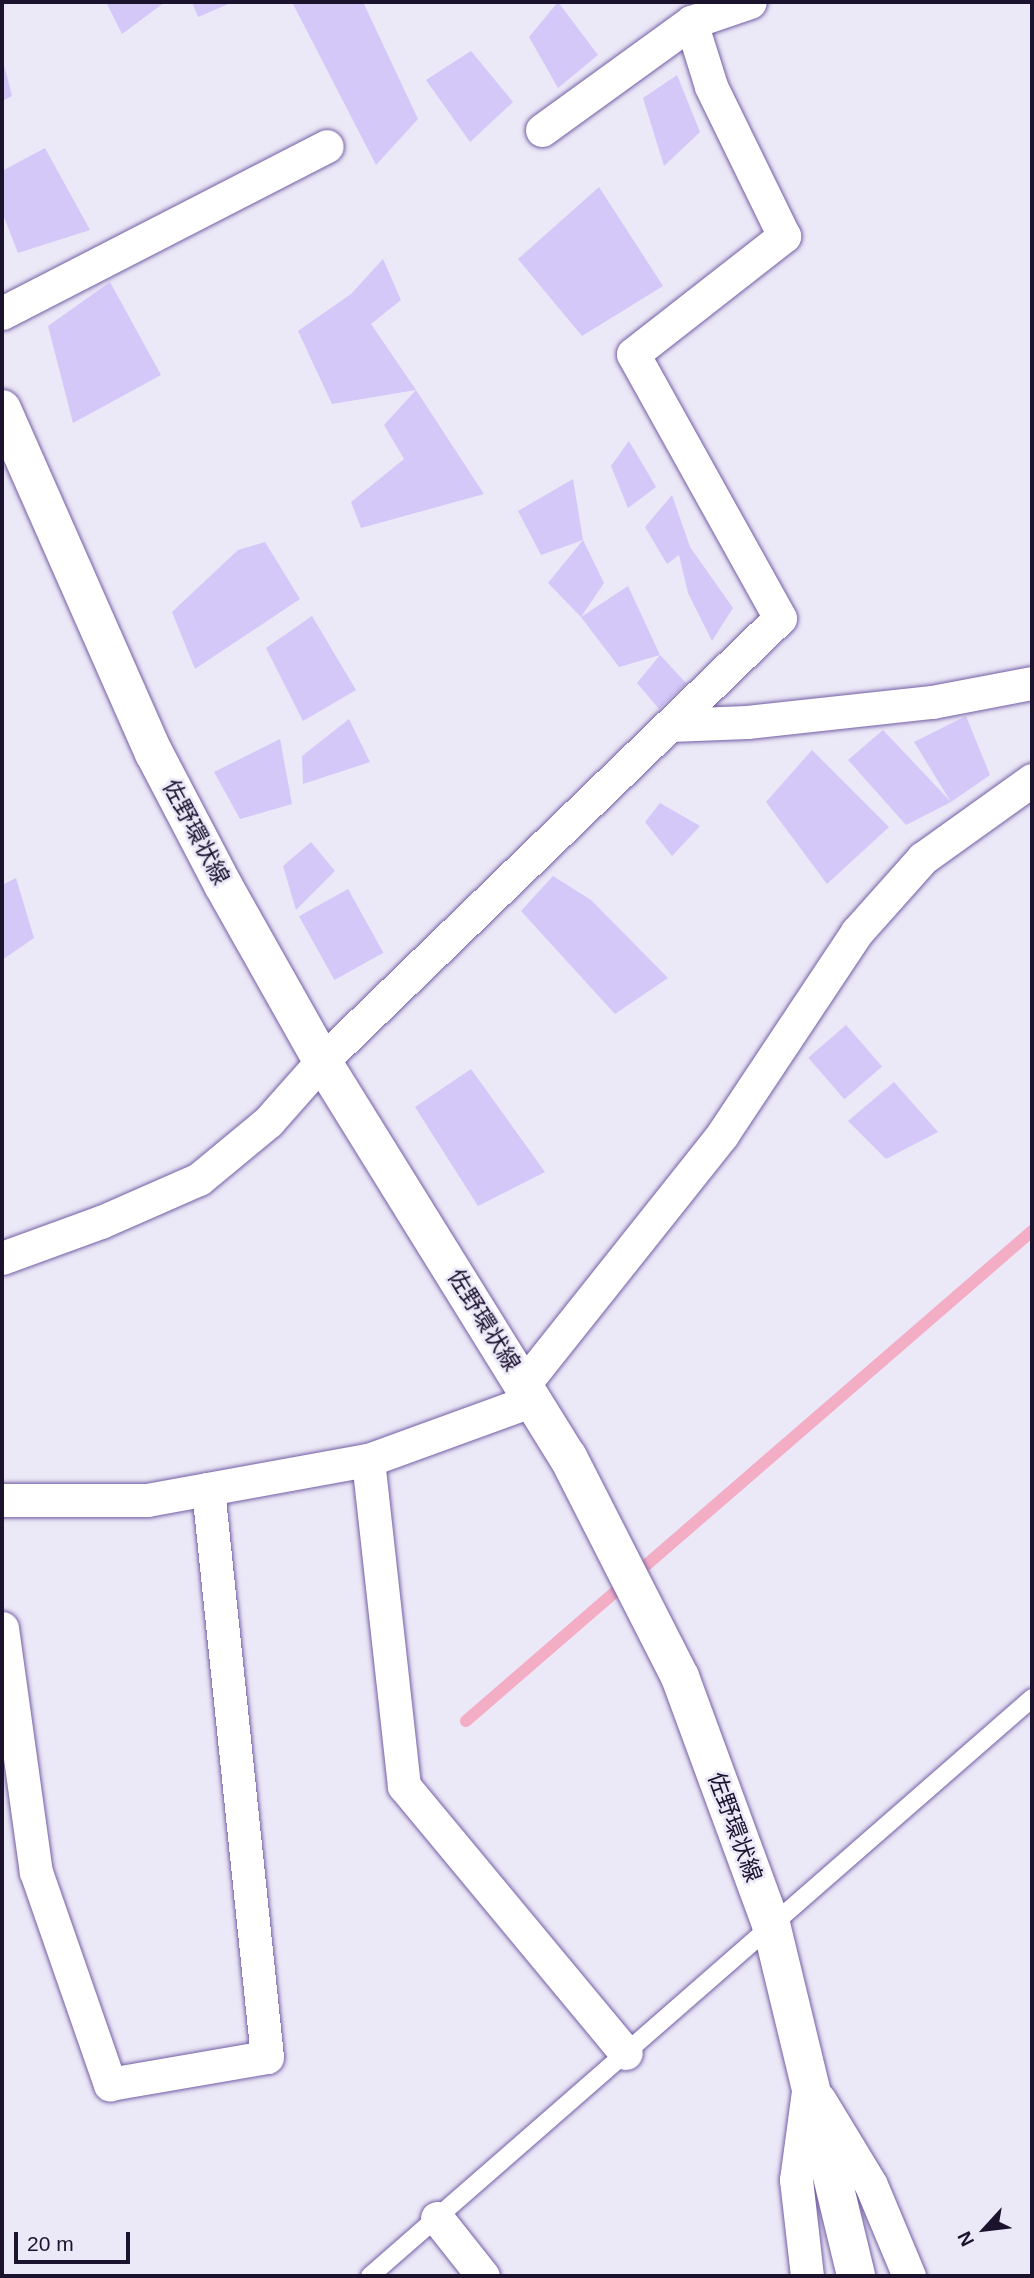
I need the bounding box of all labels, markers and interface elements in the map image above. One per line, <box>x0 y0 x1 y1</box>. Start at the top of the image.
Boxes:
street label: 佐野環状線 <box>157 775 235 889</box>
street label: 佐野環状線 <box>442 1264 526 1376</box>
street label: 佐野環状線 <box>702 1768 768 1886</box>
north arrow <box>950 2194 1020 2264</box>
scale bar <box>18 2218 133 2262</box>
text: N <box>953 2228 978 2250</box>
text: 20 m <box>27 2232 74 2255</box>

